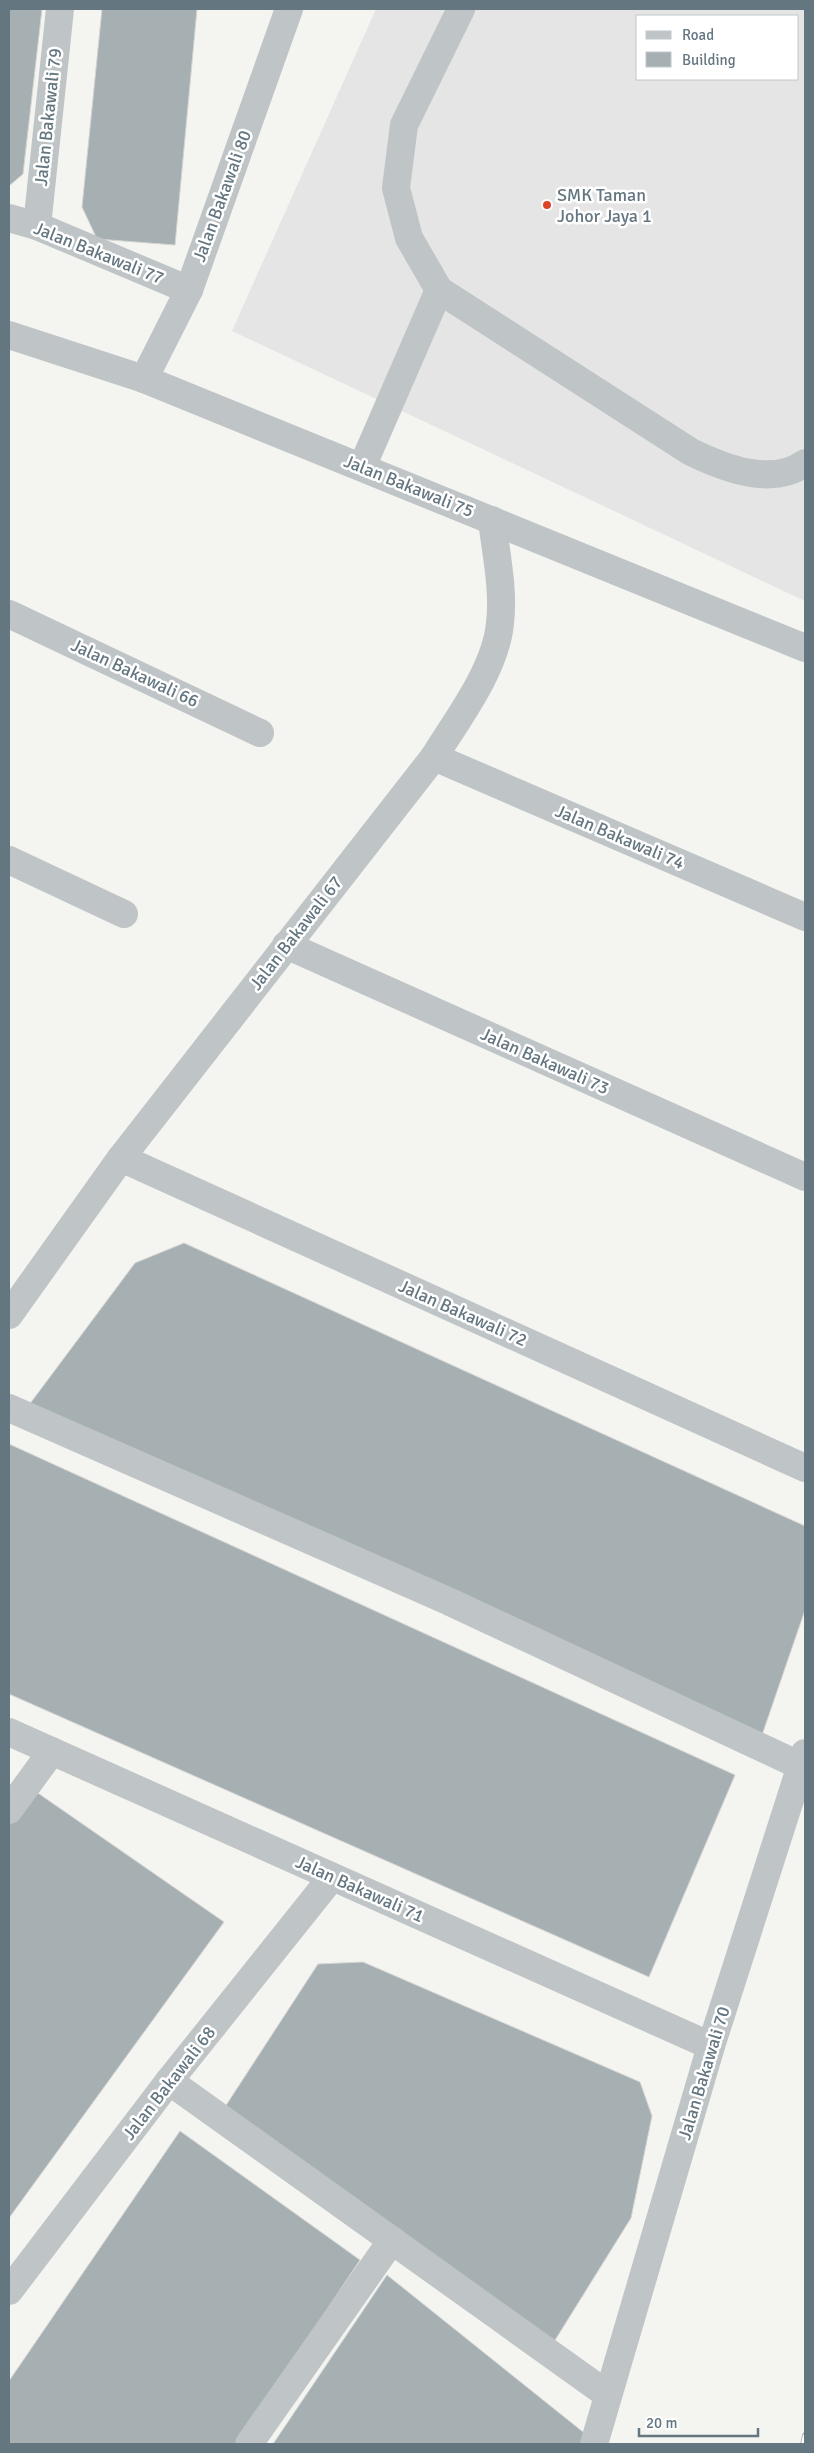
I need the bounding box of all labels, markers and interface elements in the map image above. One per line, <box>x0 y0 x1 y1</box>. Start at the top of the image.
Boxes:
legend <box>636 15 799 80</box>
text: Road <box>682 26 714 44</box>
street label: Jalan Bakawali 79 <box>30 47 66 187</box>
text: Building <box>682 51 736 69</box>
street label: Jalan Bakawali 80 <box>188 127 256 265</box>
place label: SMK Taman Johor Jaya 1 <box>557 184 652 227</box>
marker: SMK Taman Johor Jaya 1 <box>541 199 553 211</box>
street label: Jalan Bakawali 77 <box>31 217 167 289</box>
street label: Jalan Bakawali 75 <box>341 450 477 522</box>
street label: Jalan Bakawali 66 <box>68 634 202 712</box>
street label: Jalan Bakawali 74 <box>552 800 688 874</box>
street label: Jalan Bakawali 67 <box>245 872 347 994</box>
street label: Jalan Bakawali 73 <box>477 1023 613 1099</box>
street label: Jalan Bakawali 72 <box>395 1275 531 1351</box>
street label: Jalan Bakawali 71 <box>292 1851 428 1927</box>
street label: Jalan Bakawali 70 <box>673 2004 735 2142</box>
street label: Jalan Bakawali 68 <box>118 2022 220 2144</box>
scale bar <box>639 2406 758 2438</box>
text: 20 m <box>646 2414 677 2432</box>

